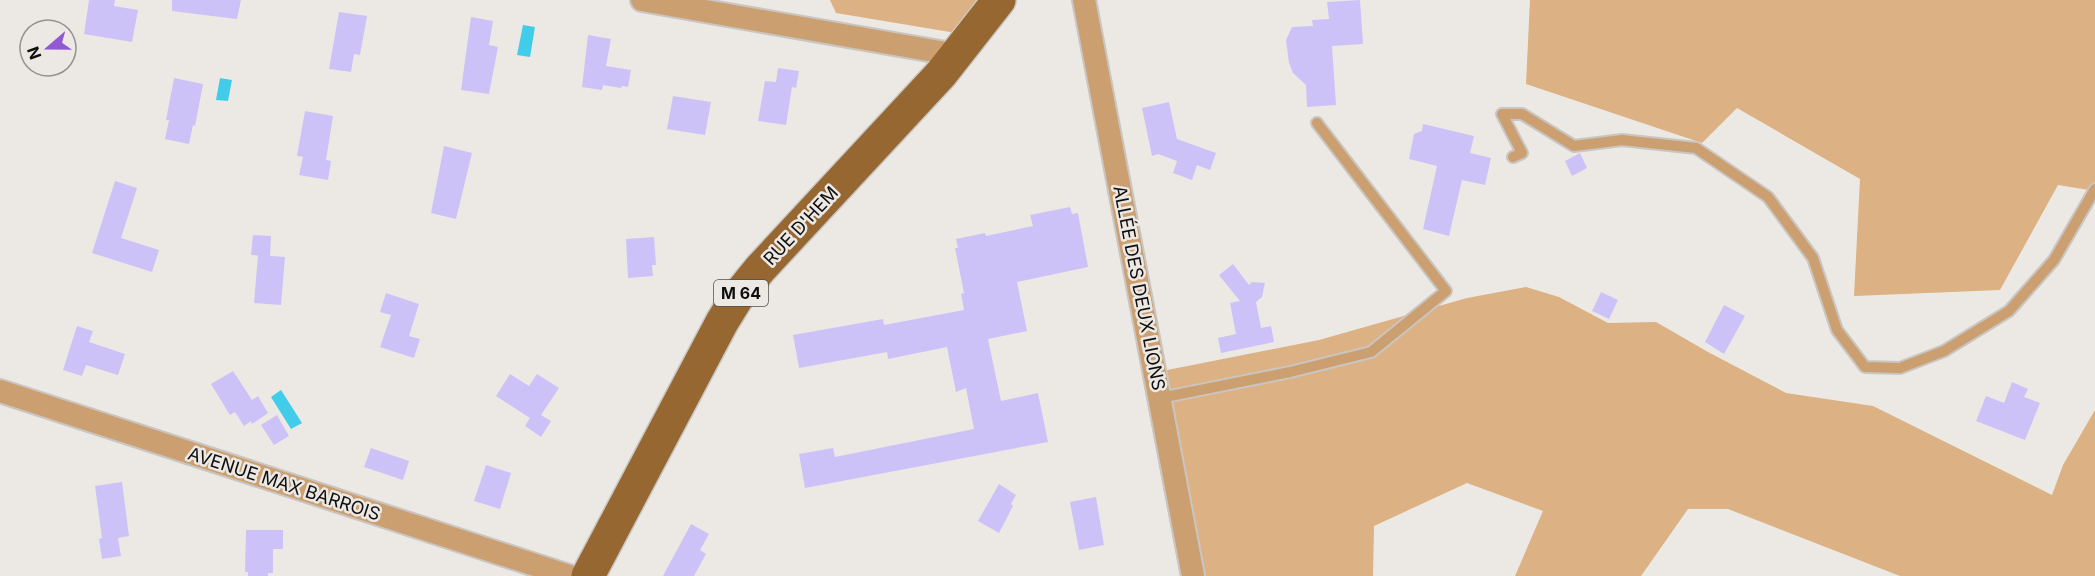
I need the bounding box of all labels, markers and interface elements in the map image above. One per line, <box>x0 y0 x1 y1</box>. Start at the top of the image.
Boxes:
north arrow <box>18 18 78 78</box>
text: N <box>22 44 45 62</box>
street label: RUE D'HEM <box>759 182 842 269</box>
street label: ALLÉE DES DEUX LIONS <box>1109 183 1171 392</box>
road number: M 64 <box>714 280 768 306</box>
street label: AVENUE MAX BARROIS <box>185 443 383 525</box>

